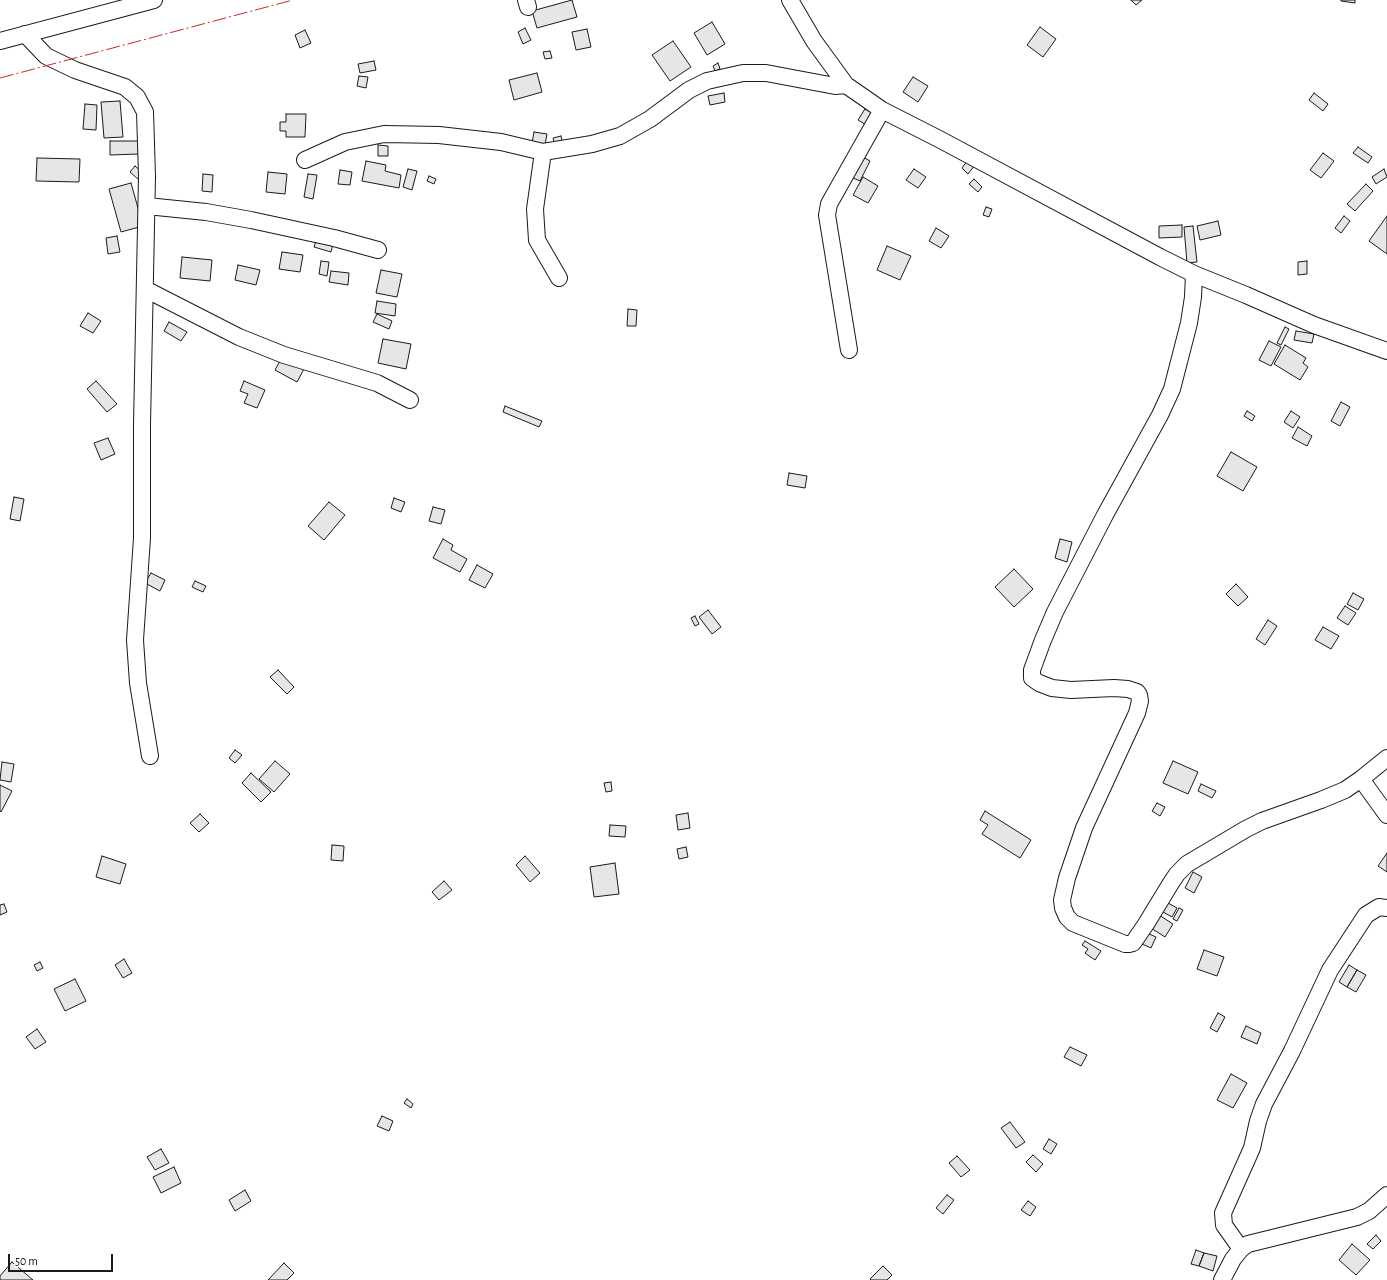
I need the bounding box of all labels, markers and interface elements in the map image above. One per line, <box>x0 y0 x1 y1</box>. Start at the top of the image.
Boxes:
scale bar <box>10 1246 115 1272</box>
text: 50 m <box>15 1255 38 1267</box>

